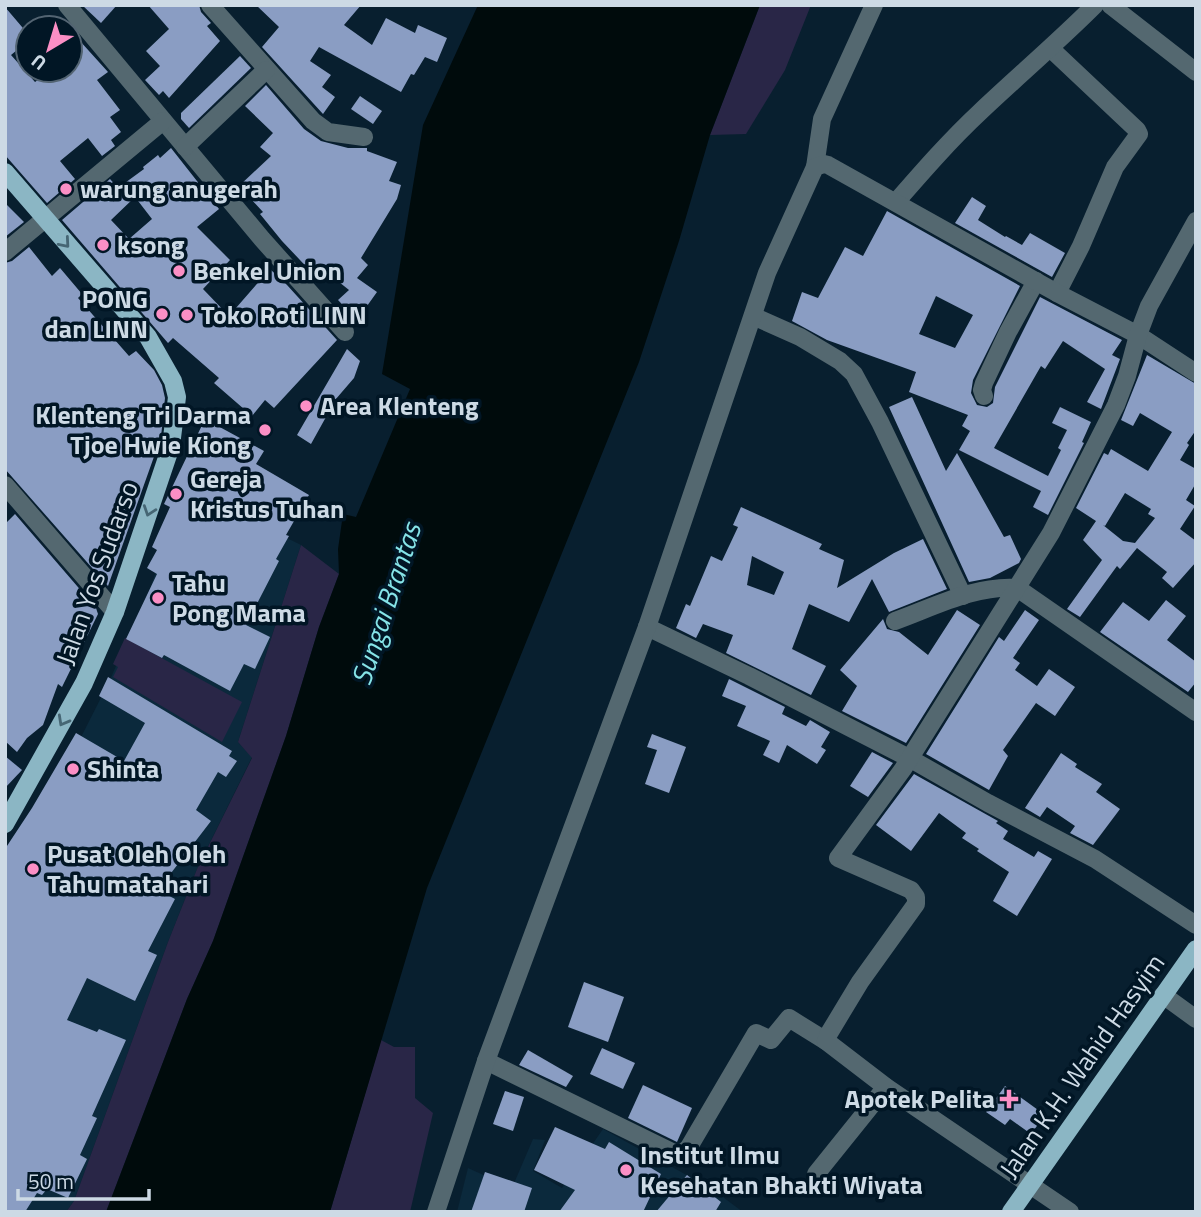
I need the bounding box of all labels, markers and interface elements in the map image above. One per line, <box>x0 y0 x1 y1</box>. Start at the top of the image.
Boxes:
north arrow <box>14 14 84 84</box>
text: U <box>24 48 52 78</box>
place label: warung anugerah <box>80 169 278 208</box>
marker: warung anugerah <box>58 181 74 197</box>
place label: ksong <box>117 225 185 264</box>
one-way arrow <box>57 235 69 248</box>
marker: ksong <box>95 237 111 253</box>
place label: Benkel Union <box>193 251 342 290</box>
marker: Benkel Union <box>171 263 187 279</box>
place label: PONG dan LINN <box>45 279 148 348</box>
place label: Toko Roti LINN <box>201 295 367 334</box>
marker: PONG dan LINN <box>154 306 170 322</box>
marker: Toko Roti LINN <box>179 307 195 323</box>
place label: Area Klenteng <box>320 386 479 425</box>
place label: Klenteng Tri Darma Tjoe Hwie Kiong <box>35 395 251 464</box>
marker: Area Klenteng <box>298 398 314 414</box>
marker: Klenteng Tri Darma Tjoe Hwie Kiong <box>257 422 273 438</box>
place label: Gereja Kristus Tuhan <box>190 459 344 528</box>
street label: Jalan Yos Sudarso <box>45 476 148 670</box>
marker: Gereja Kristus Tuhan <box>168 486 184 502</box>
one-way arrow <box>143 505 157 517</box>
water label: Sungai Brantas <box>339 515 433 691</box>
place label: Tahu Pong Mama <box>172 563 306 632</box>
marker: Tahu Pong Mama <box>150 590 166 606</box>
one-way arrow <box>58 714 71 727</box>
place label: Shinta <box>87 749 159 788</box>
marker: Shinta <box>65 761 81 777</box>
place label: Pusat Oleh Oleh Tahu matahari <box>47 834 226 903</box>
marker: Pusat Oleh Oleh Tahu matahari <box>25 861 41 877</box>
street label: Jalan K.H. Wahid Hasyim <box>989 946 1174 1186</box>
place label: Apotek Pelita <box>844 1079 995 1118</box>
marker: Apotek Pelita <box>1001 1091 1017 1107</box>
place label: Institut Ilmu Kesehatan Bhakti Wiyata <box>640 1135 923 1204</box>
scale bar <box>18 1158 149 1202</box>
marker: Institut Ilmu Kesehatan Bhakti Wiyata <box>618 1162 634 1178</box>
text: 50 m <box>28 1165 74 1197</box>

